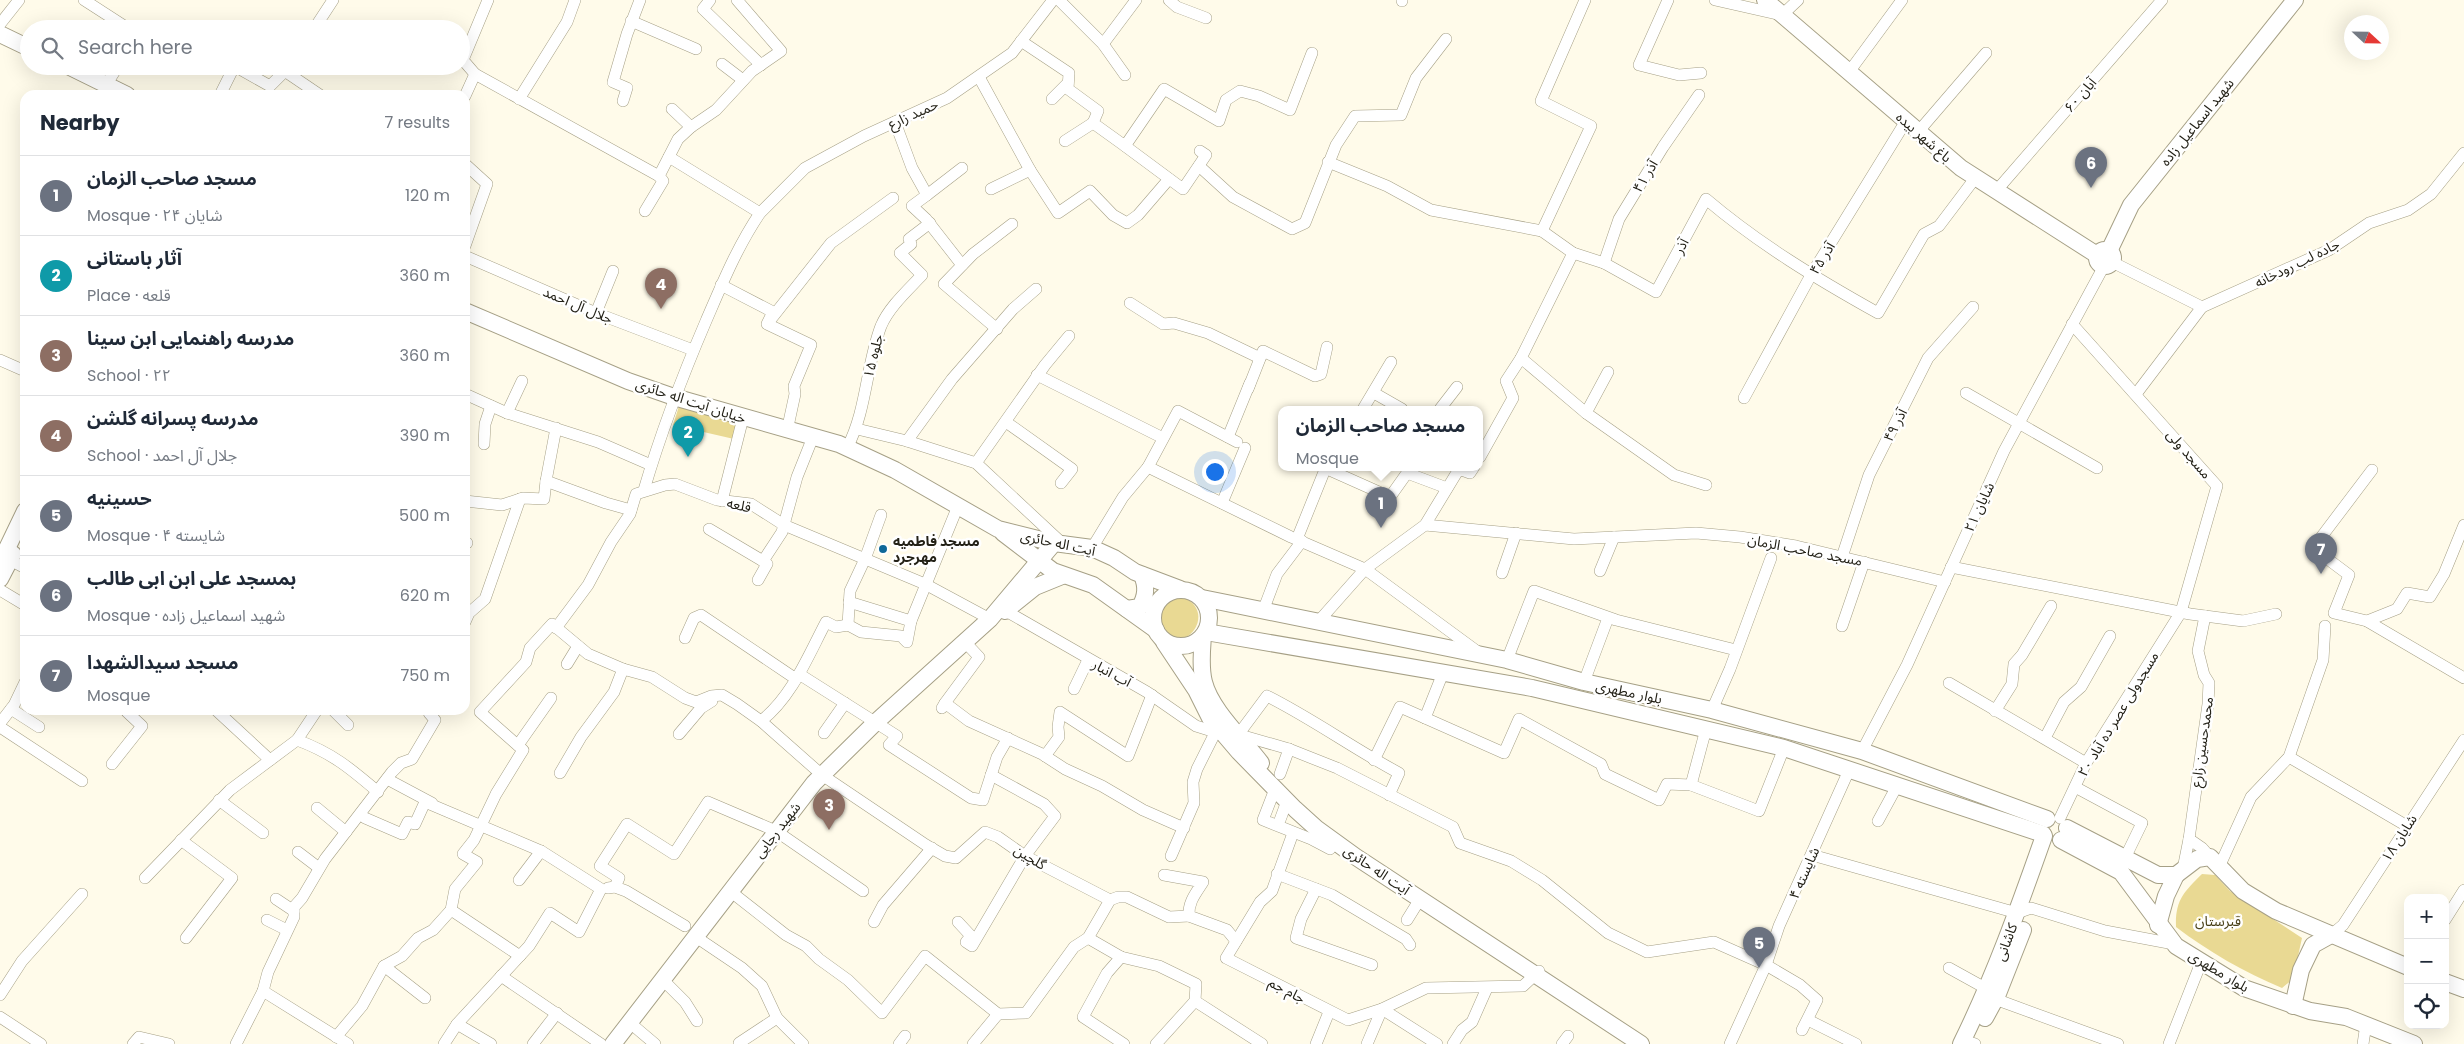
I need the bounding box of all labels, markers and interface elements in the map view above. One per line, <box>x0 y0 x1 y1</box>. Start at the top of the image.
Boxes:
north arrow <box>2344 15 2389 60</box>
search box <box>20 20 470 75</box>
icon: search <box>38 34 66 62</box>
text: Search here <box>78 34 192 61</box>
street label: آبان ۶۰ <box>2059 72 2101 117</box>
street label: شهید اسماعیل زاده <box>2155 74 2239 170</box>
street label: حمید زارع <box>885 94 942 135</box>
street label: باغ شهر بیده <box>1891 107 1956 168</box>
text: Nearby <box>40 108 120 137</box>
text: 7 results <box>384 111 450 134</box>
pin: 6 <box>2075 147 2107 188</box>
street label: آذر ۴۱ <box>1627 155 1663 196</box>
text: مسجد صاحب الزمان <box>87 165 257 192</box>
text: 1 <box>53 184 59 207</box>
text: 120 m <box>405 184 450 207</box>
text: Mosque · شایان ۲۴ <box>87 204 222 227</box>
street label: آذر <box>1668 234 1694 258</box>
street label: جاده لب رودخانه <box>2251 234 2343 292</box>
street label: آذر ۴۵ <box>1804 237 1840 278</box>
text: آثار باستانی <box>87 245 182 272</box>
text: 2 <box>51 264 61 287</box>
text: 360 m <box>400 264 450 287</box>
pin: 4 <box>645 268 677 309</box>
street label: جلال آل احمد <box>540 281 616 329</box>
text: Place · قلعه <box>87 284 171 307</box>
text: مدرسه راهنمایی ابن سینا <box>87 325 294 352</box>
street label: جلوه ۱۵ <box>858 332 888 380</box>
text: 3 <box>51 344 61 367</box>
text: 360 m <box>400 344 450 367</box>
text: School · ۲۲ <box>87 364 171 387</box>
street label: خیابان آیت اله حائری <box>633 374 749 428</box>
street label: آذر ۴۹ <box>1878 404 1912 445</box>
text: مدرسه پسرانه گلشن <box>87 405 259 432</box>
popup <box>1278 406 1483 471</box>
text: مسجد صاحب الزمان <box>1296 412 1465 439</box>
pin: 2 <box>672 416 704 457</box>
text: 4 <box>51 424 61 447</box>
text: 390 m <box>400 424 450 447</box>
street label: مسجد ولی <box>2162 425 2216 483</box>
text: School · جلال آل احمد <box>87 444 237 467</box>
text: Mosque <box>1296 447 1359 470</box>
your location <box>1202 459 1228 485</box>
street label: شایان ۲۱ <box>1959 479 1999 535</box>
text: حسینیه <box>87 485 152 512</box>
pin: 1 <box>1365 487 1397 528</box>
street label: قلعه <box>725 493 753 517</box>
text: 5 <box>51 504 61 527</box>
text: 500 m <box>399 504 450 527</box>
text: Mosque · شایسته ۴ <box>87 524 225 547</box>
street label: آیت اله حائری <box>1019 525 1098 561</box>
street label: مسجد صاحب الزمان <box>1746 529 1864 571</box>
place label: مسجد فاطمیه مهرجرد <box>893 531 980 567</box>
pin: 7 <box>2305 533 2337 574</box>
marker: مسجد فاطمیه مهرجرد <box>877 543 889 555</box>
text: بمسجد علی ابن ابی طالب <box>87 565 296 592</box>
text: 6 <box>51 584 61 607</box>
text: 620 m <box>400 584 450 607</box>
text: Mosque · شهید اسماعیل زاده <box>87 604 285 627</box>
street label: مسجدولی عصر ده آباد ۲۰ <box>2073 648 2163 780</box>
text: مسجد سیدالشهدا <box>87 649 238 676</box>
street label: آب انبار <box>1088 654 1136 692</box>
text: 7 <box>52 664 60 687</box>
text: 750 m <box>400 664 450 687</box>
street label: بلوار مطهری <box>1594 675 1664 709</box>
text: Mosque <box>87 684 150 707</box>
street label: محمدحسین زارع <box>2186 695 2219 789</box>
pin: 3 <box>813 789 845 830</box>
street label: شهید رجایی <box>749 798 805 862</box>
street label: شایان ۱۸ <box>2376 810 2422 866</box>
street label: گلچین <box>1010 840 1050 875</box>
street label: آیت اله حائری <box>1340 840 1415 900</box>
street label: شایسته ۴ <box>1784 844 1824 902</box>
map controls <box>2404 894 2449 1029</box>
button: + <box>2404 894 2449 939</box>
park label: قبرستان <box>2195 911 2241 931</box>
street label: کاشانی <box>1990 920 2022 964</box>
pin: 5 <box>1743 927 1775 968</box>
button: − <box>2404 939 2449 984</box>
street label: بلوار مطهری <box>2185 945 2253 997</box>
street label: جام جم <box>1265 972 1309 1009</box>
button: locate <box>2404 984 2449 1029</box>

